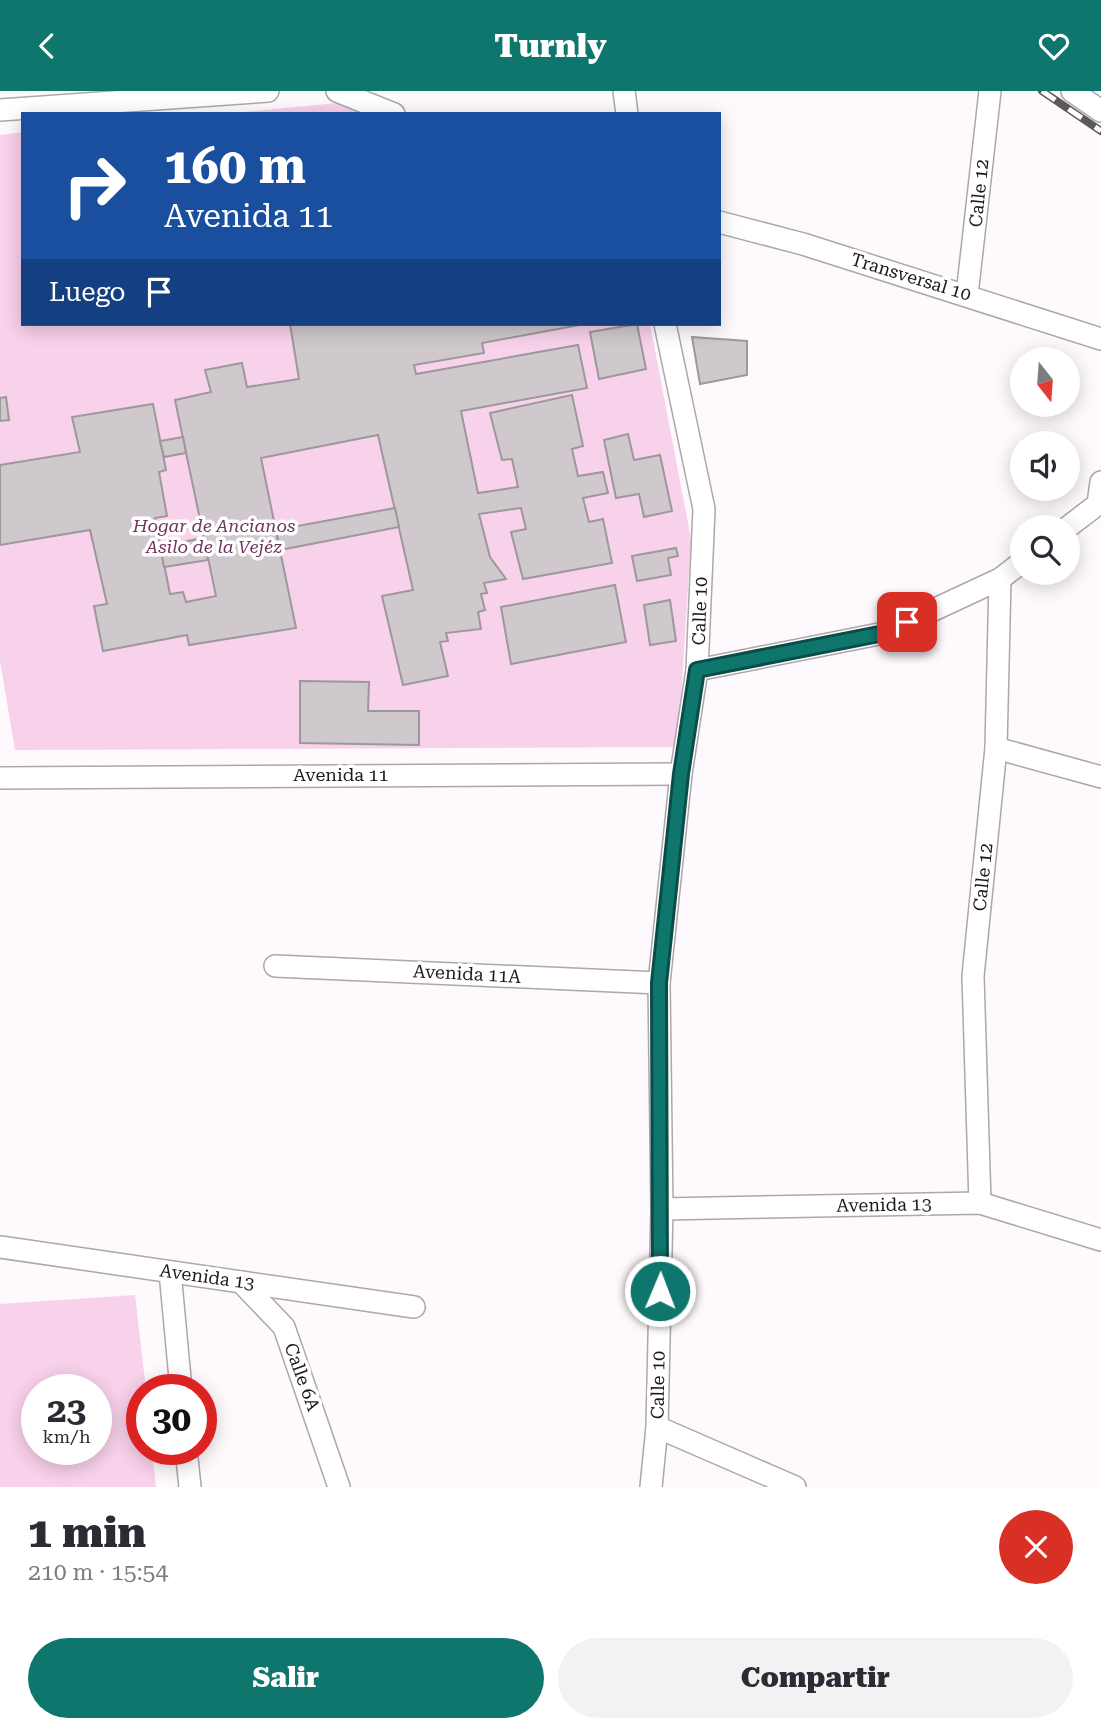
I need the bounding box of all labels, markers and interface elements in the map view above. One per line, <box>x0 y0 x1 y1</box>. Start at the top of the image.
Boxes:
icon: back <box>28 27 66 65</box>
text: Turnly <box>494 27 607 65</box>
icon: heart <box>1035 27 1073 65</box>
text: 160 m <box>164 138 306 195</box>
icon: right <box>49 140 140 231</box>
street label: Calle 12 <box>964 158 993 228</box>
text: Avenida 11 <box>164 197 334 235</box>
street label: Transversal 10 <box>848 248 974 305</box>
icon: arrive <box>140 273 178 311</box>
text: Luego <box>49 277 126 307</box>
north arrow <box>1010 347 1080 417</box>
map controls <box>1010 347 1080 585</box>
button: sound <box>1010 431 1080 501</box>
park label: Hogar de Ancianos Asilo de la Vejéz <box>132 515 295 557</box>
button: search <box>1010 515 1080 585</box>
street label: Calle 10 <box>688 576 711 646</box>
pin <box>877 592 937 652</box>
icon: arrive <box>888 603 926 641</box>
street label: Avenida 11 <box>293 764 389 785</box>
street label: Calle 12 <box>968 842 997 912</box>
street label: Avenida 11A <box>413 960 522 987</box>
street label: Avenida 13 <box>836 1193 932 1216</box>
position arrow <box>623 1254 697 1328</box>
street label: Avenida 13 <box>158 1259 256 1294</box>
street label: Calle 6A <box>280 1340 325 1414</box>
street label: Calle 10 <box>646 1351 669 1419</box>
speed limit sign: 30 <box>126 1374 217 1465</box>
text: 23 <box>47 1390 86 1431</box>
text: km/h <box>42 1426 91 1447</box>
text: 1 min <box>28 1508 146 1557</box>
button: close <box>999 1510 1073 1584</box>
text: 210 m · 15:54 <box>28 1559 168 1586</box>
button: Salir <box>28 1638 544 1718</box>
button: Compartir <box>558 1638 1073 1718</box>

